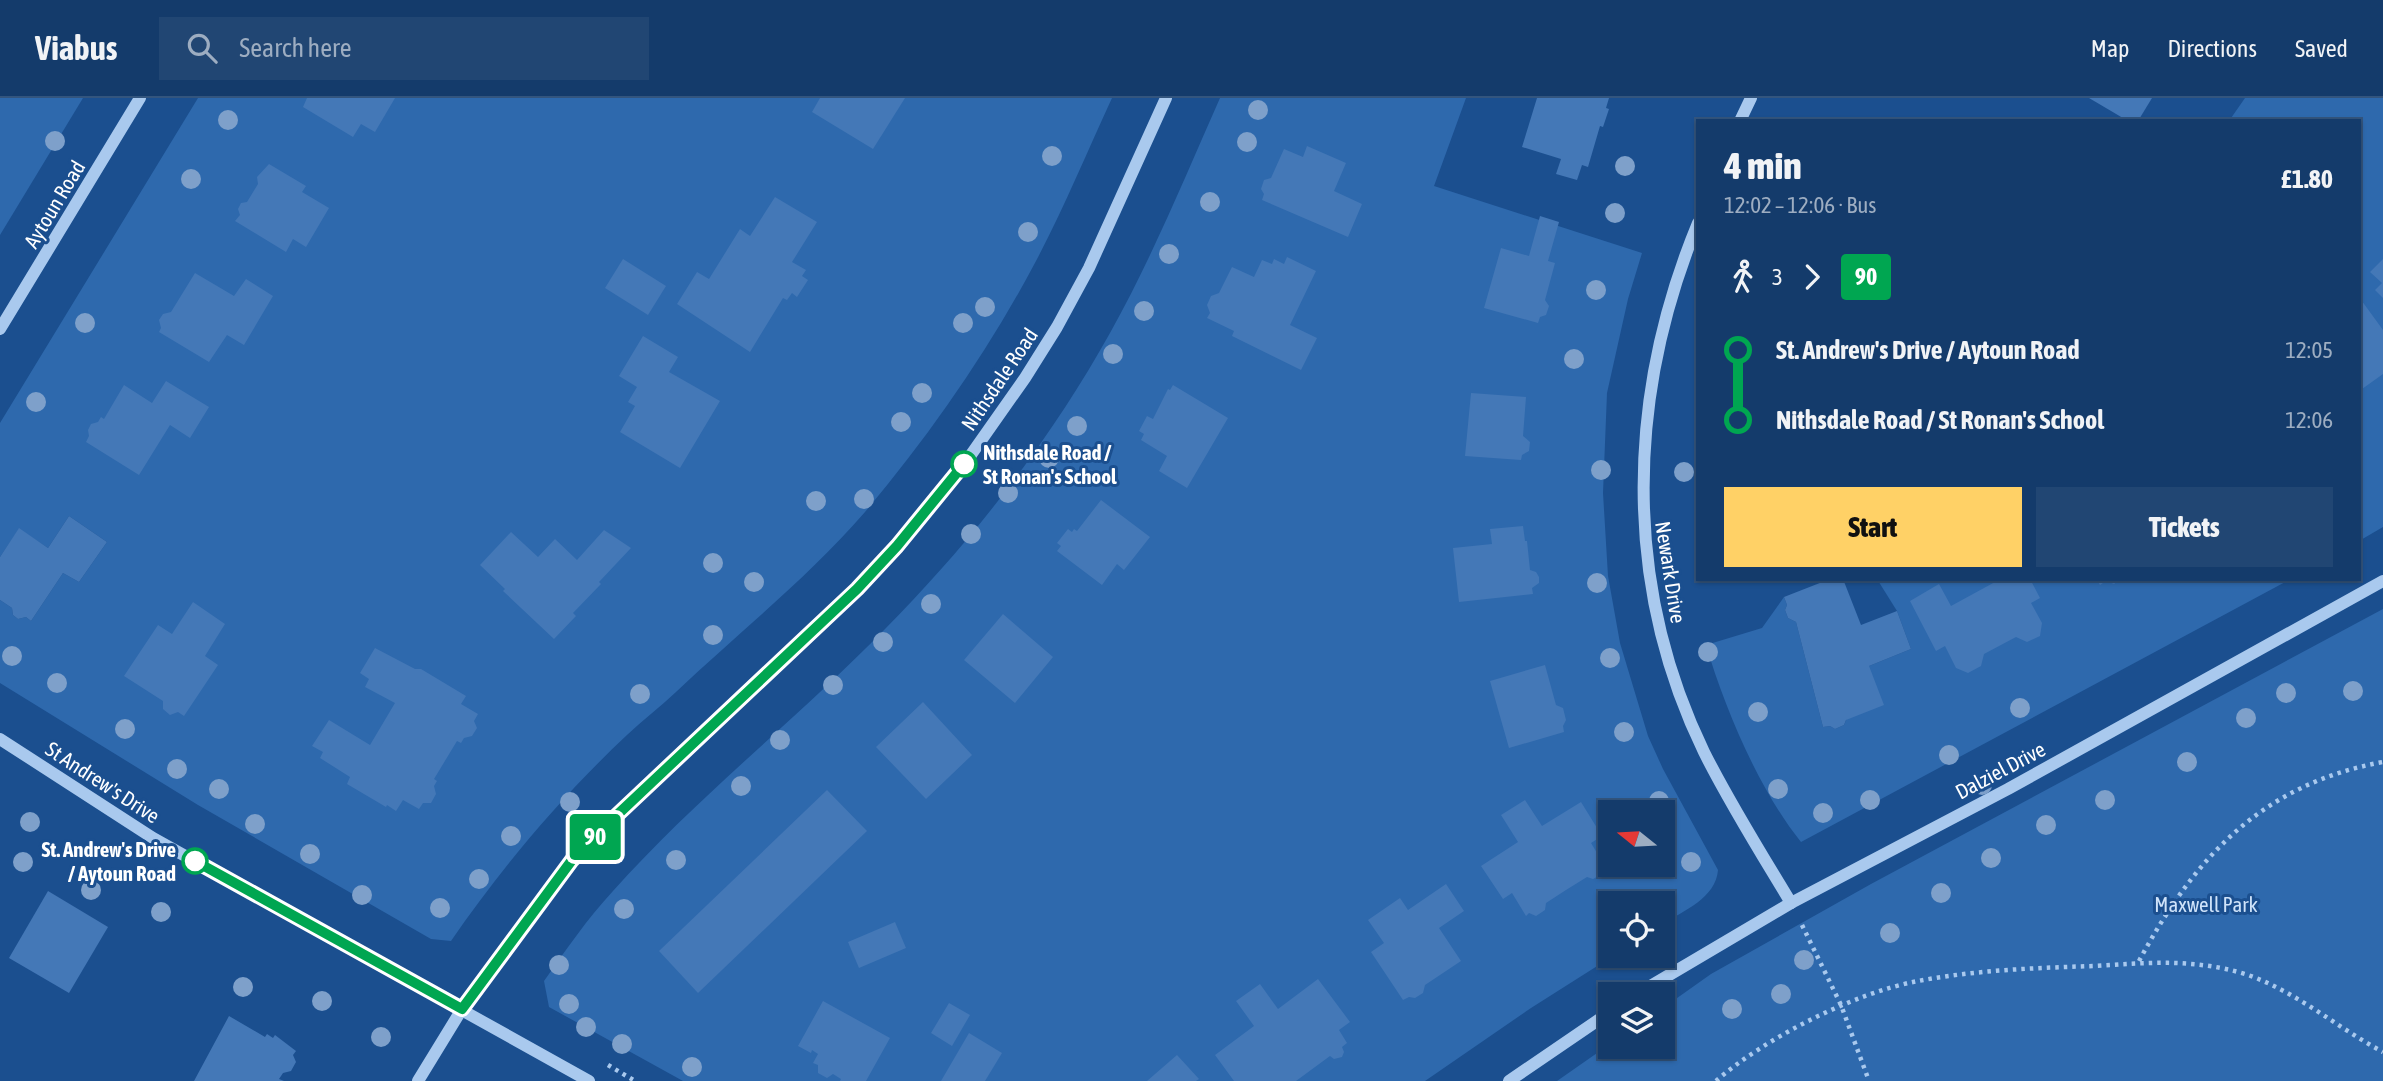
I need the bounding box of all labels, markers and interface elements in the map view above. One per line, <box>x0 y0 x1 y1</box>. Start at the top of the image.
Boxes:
search box <box>159 17 649 80</box>
text: Viabus <box>35 29 117 67</box>
icon: search <box>183 29 221 67</box>
text: Search here <box>239 33 352 63</box>
text: Map <box>2091 35 2129 62</box>
text: Directions <box>2167 35 2257 62</box>
text: Saved <box>2295 35 2348 62</box>
text: 4 min <box>1724 144 1802 187</box>
street label: Aytoun Road <box>18 156 90 252</box>
text: £1.80 <box>2281 164 2333 194</box>
text: 12:02 – 12:06 · Bus <box>1724 192 1876 218</box>
icon: walk <box>1724 258 1762 296</box>
icon: forward <box>1793 258 1831 296</box>
text: 90 <box>1855 263 1877 290</box>
text: 3 <box>1772 264 1783 290</box>
street label: Nithsdale Road <box>956 323 1042 435</box>
text: St. Andrew's Drive / Aytoun Road <box>1776 335 2080 365</box>
text: 12:05 <box>2285 337 2333 363</box>
text: Nithsdale Road / St Ronan's School <box>1776 405 2104 435</box>
text: 12:06 <box>2285 407 2333 433</box>
place label: Nithsdale Road / St Ronan's School <box>983 440 1117 488</box>
marker: Nithsdale Road / St Ronan's School <box>951 451 977 477</box>
button: Start <box>1724 487 2022 567</box>
button: Tickets <box>2036 487 2333 567</box>
street label: Newark Drive <box>1651 519 1691 625</box>
street label: St Andrew's Drive <box>42 736 164 828</box>
street label: Dalziel Drive <box>1951 736 2049 804</box>
north arrow <box>1598 800 1675 877</box>
map controls <box>1598 800 1675 1059</box>
line badge: 90 <box>564 814 626 860</box>
text: 90 <box>584 823 606 850</box>
place label: St. Andrew's Drive / Aytoun Road <box>42 837 176 885</box>
marker: St. Andrew's Drive / Aytoun Road <box>182 848 208 874</box>
button: locate <box>1598 891 1675 968</box>
park label: Maxwell Park <box>2154 892 2258 916</box>
button: layers <box>1598 982 1675 1059</box>

